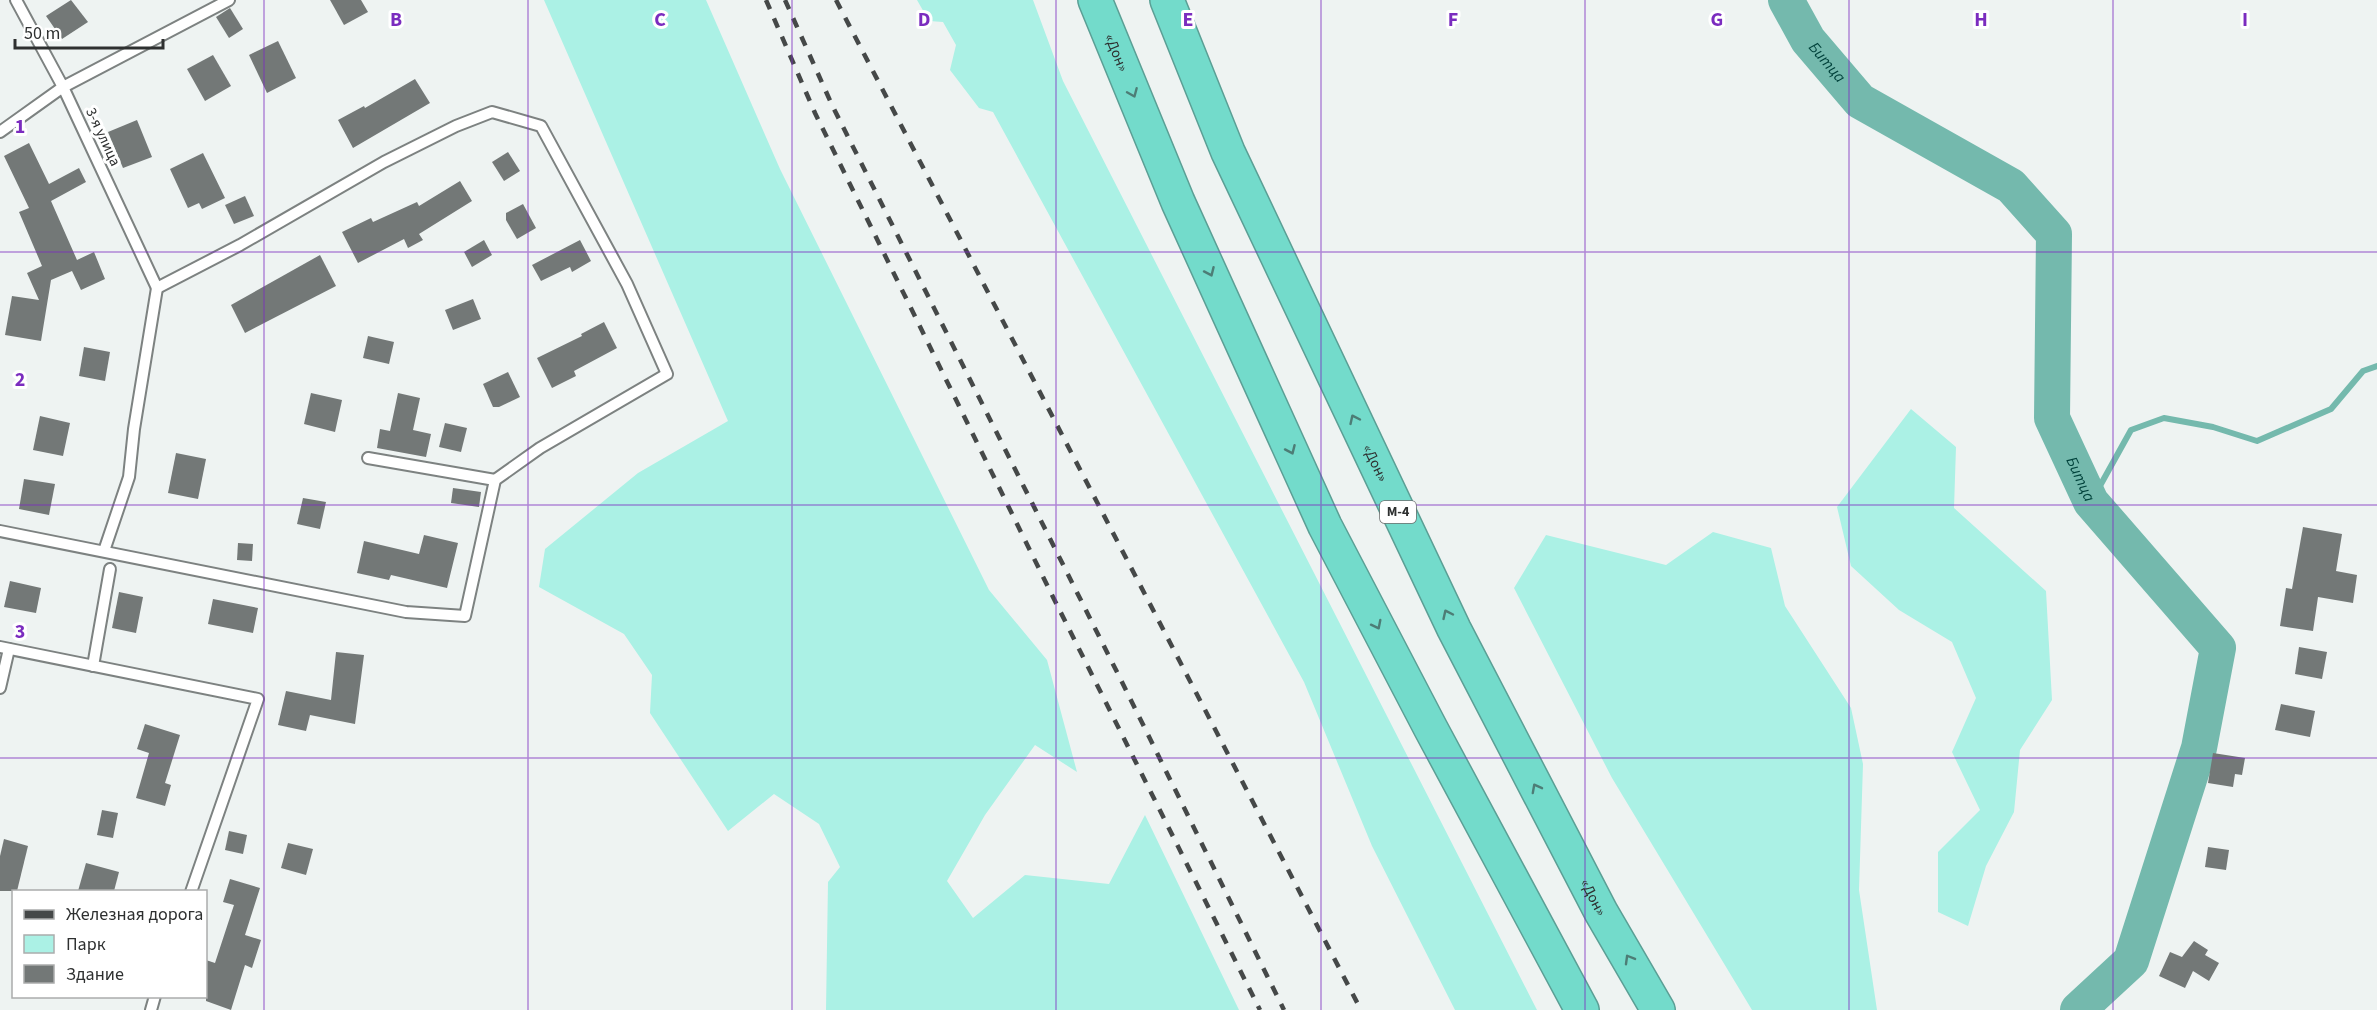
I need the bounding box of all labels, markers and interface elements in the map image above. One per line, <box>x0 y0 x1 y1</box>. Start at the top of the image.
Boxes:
text: B <box>390 6 402 34</box>
text: C <box>654 6 666 34</box>
text: D <box>918 6 930 34</box>
text: E <box>1183 6 1193 34</box>
text: F <box>1448 6 1458 34</box>
text: G <box>1711 6 1723 34</box>
text: H <box>1974 6 1988 34</box>
text: I <box>2242 6 2248 34</box>
scale bar <box>15 12 164 50</box>
text: 50 m <box>24 21 60 46</box>
street label: «Дон» <box>1100 31 1134 75</box>
water label: Битца <box>1803 37 1851 88</box>
one-way arrow <box>1126 87 1138 98</box>
street label: 3-я улица <box>80 104 126 170</box>
text: 1 <box>15 113 25 141</box>
one-way arrow <box>1203 266 1215 277</box>
text: 2 <box>15 366 25 394</box>
one-way arrow <box>1350 415 1362 426</box>
street label: «Дон» <box>1358 441 1393 485</box>
one-way arrow <box>1283 443 1295 454</box>
water label: Битца <box>2060 453 2101 506</box>
road number: М-4 <box>1380 501 1416 523</box>
one-way arrow <box>1442 610 1454 621</box>
text: 3 <box>15 618 25 646</box>
one-way arrow <box>1369 618 1381 629</box>
one-way arrow <box>1532 783 1544 794</box>
street label: «Дон» <box>1575 875 1612 920</box>
legend <box>12 890 207 998</box>
text: Железная дорога <box>66 902 203 927</box>
text: Парк <box>66 932 106 957</box>
one-way arrow <box>1624 955 1636 965</box>
text: Здание <box>66 962 124 987</box>

